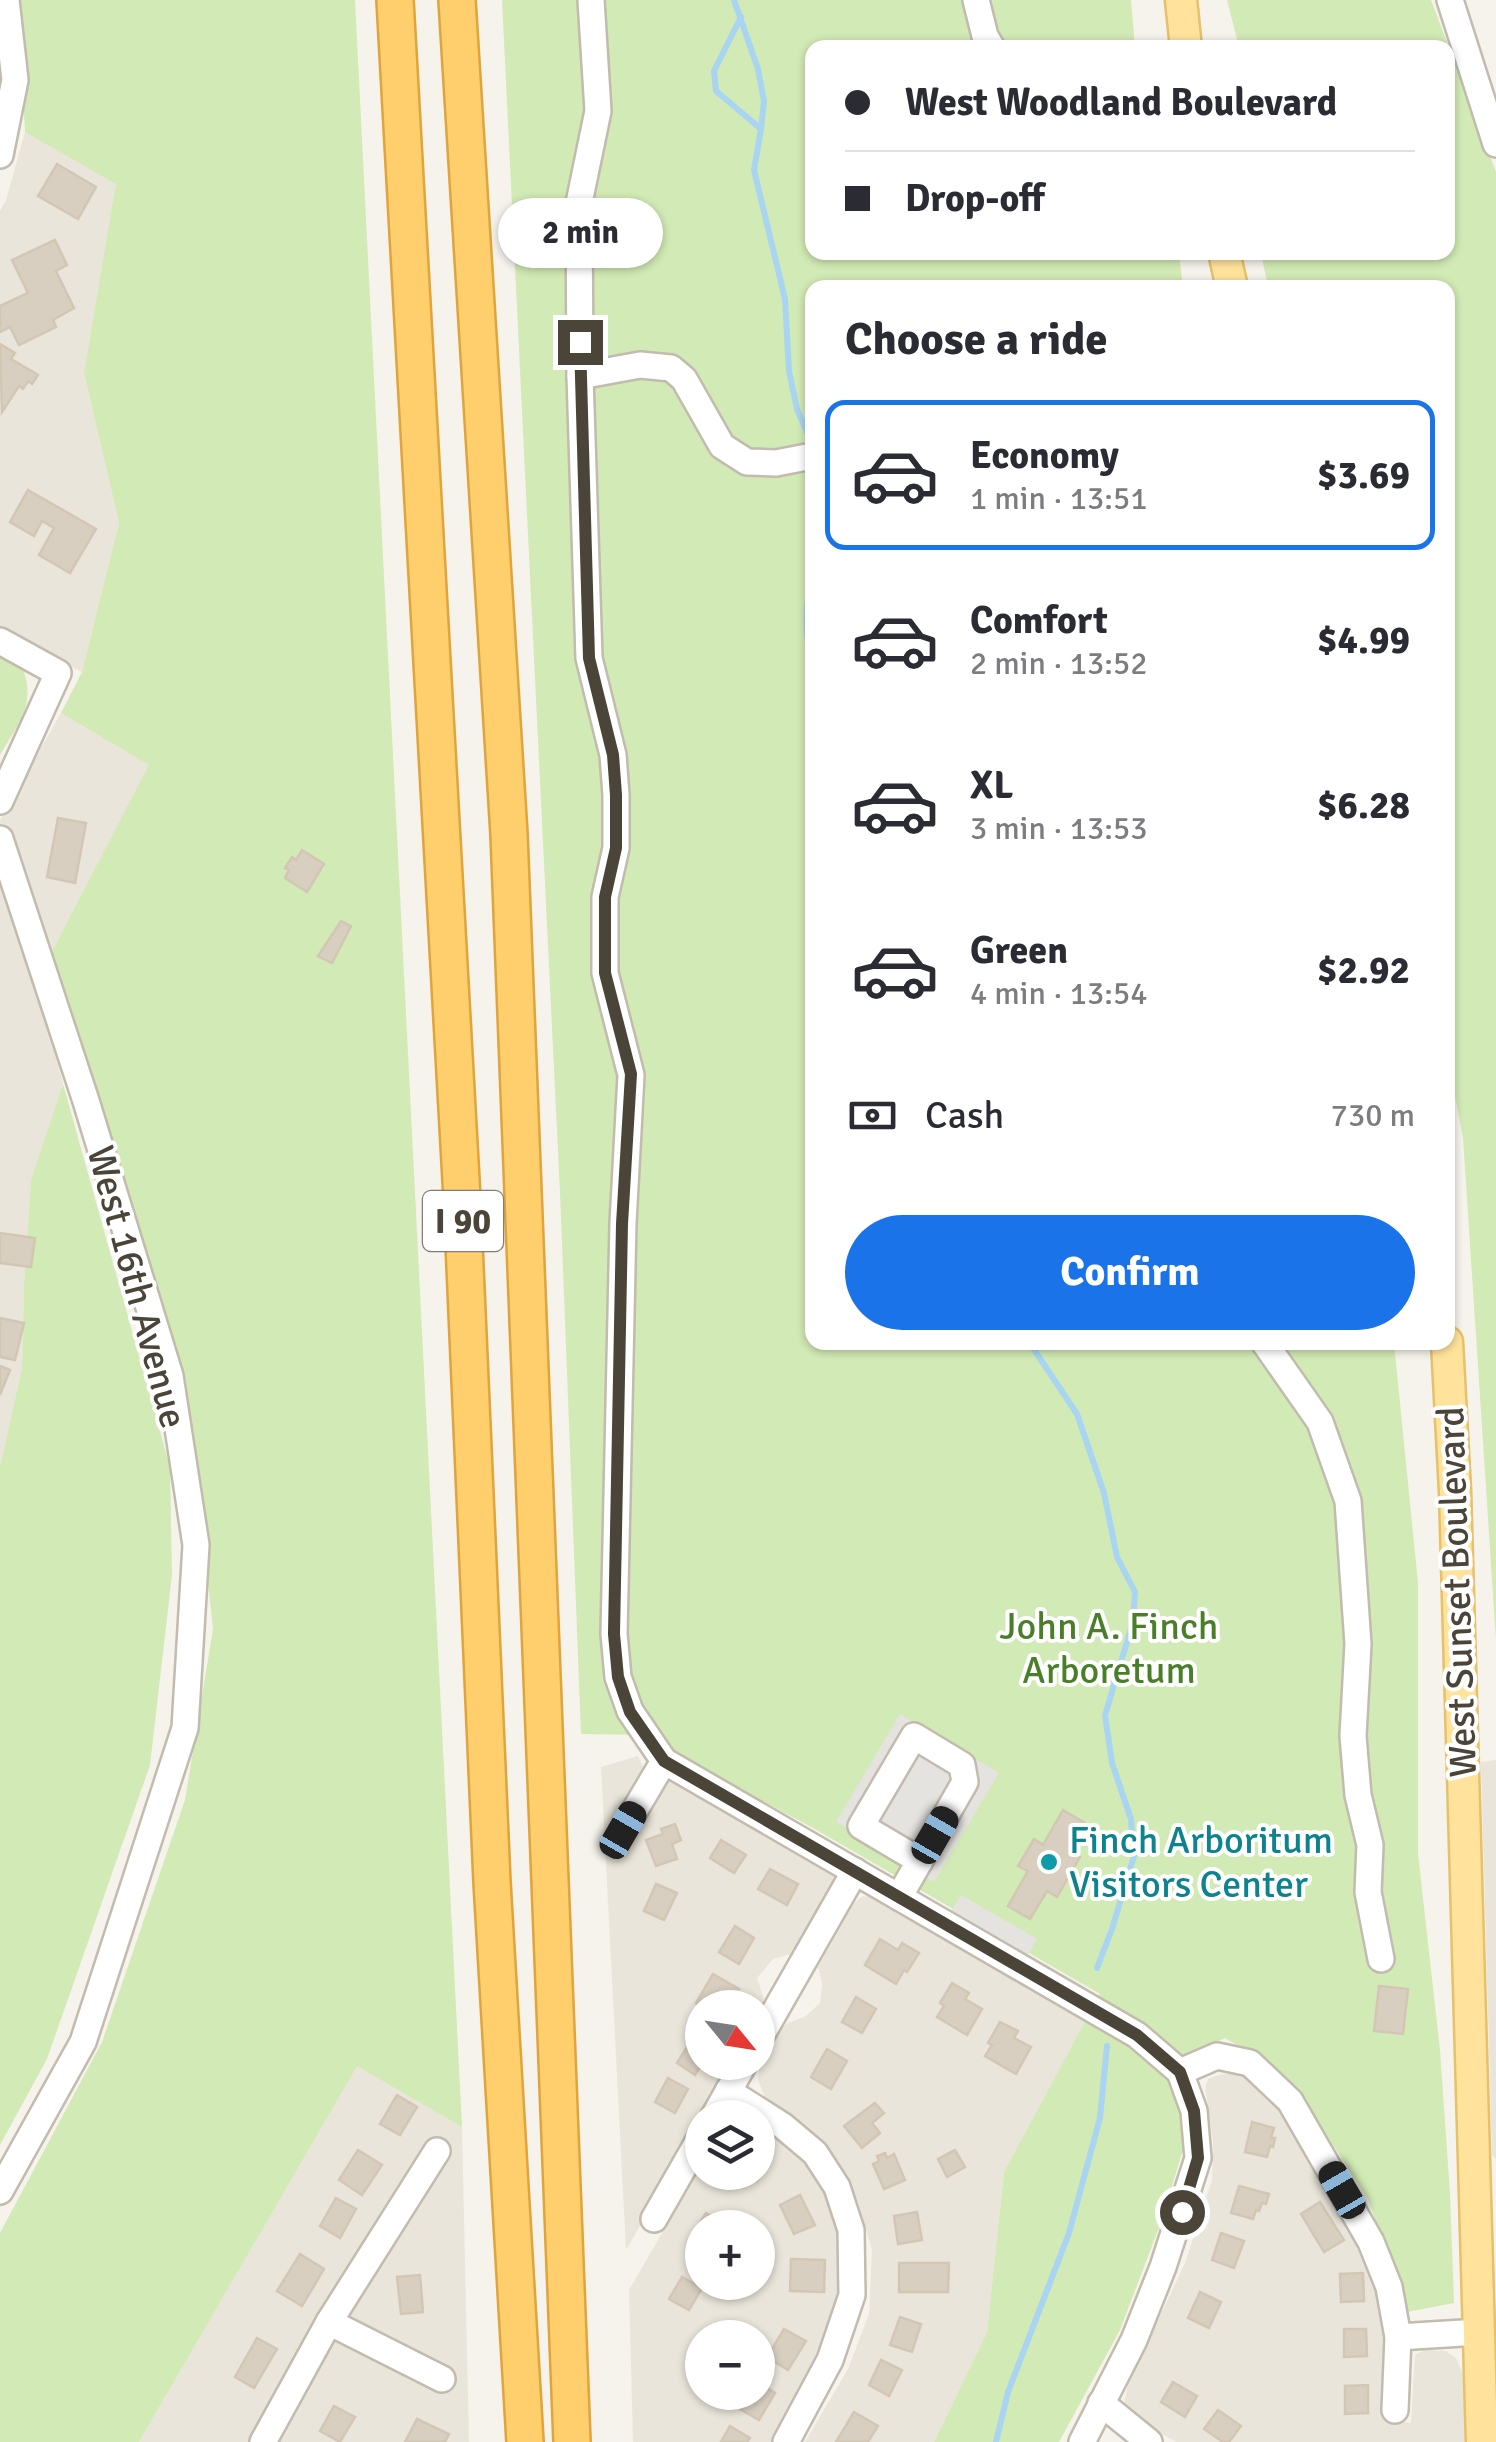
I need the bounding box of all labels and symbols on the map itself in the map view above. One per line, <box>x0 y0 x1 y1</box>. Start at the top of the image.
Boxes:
callout: 2 min <box>498 197 662 267</box>
route end <box>558 320 603 365</box>
street label: West 16th Avenue <box>77 1141 197 1433</box>
road number: I 90 <box>423 1191 503 1251</box>
street label: West Sunset Boulevard <box>1427 1406 1487 1778</box>
park label: John A. Finch Arboretum <box>999 1603 1219 1694</box>
car <box>595 1797 651 1863</box>
car <box>907 1802 963 1868</box>
place label: Finch Arboritum Visitors Center <box>1069 1817 1333 1908</box>
marker: Finch Arboritum Visitors Center <box>1038 1851 1060 1873</box>
north arrow <box>685 1990 775 2080</box>
car <box>1314 2157 1370 2223</box>
route start <box>1160 2190 1205 2235</box>

